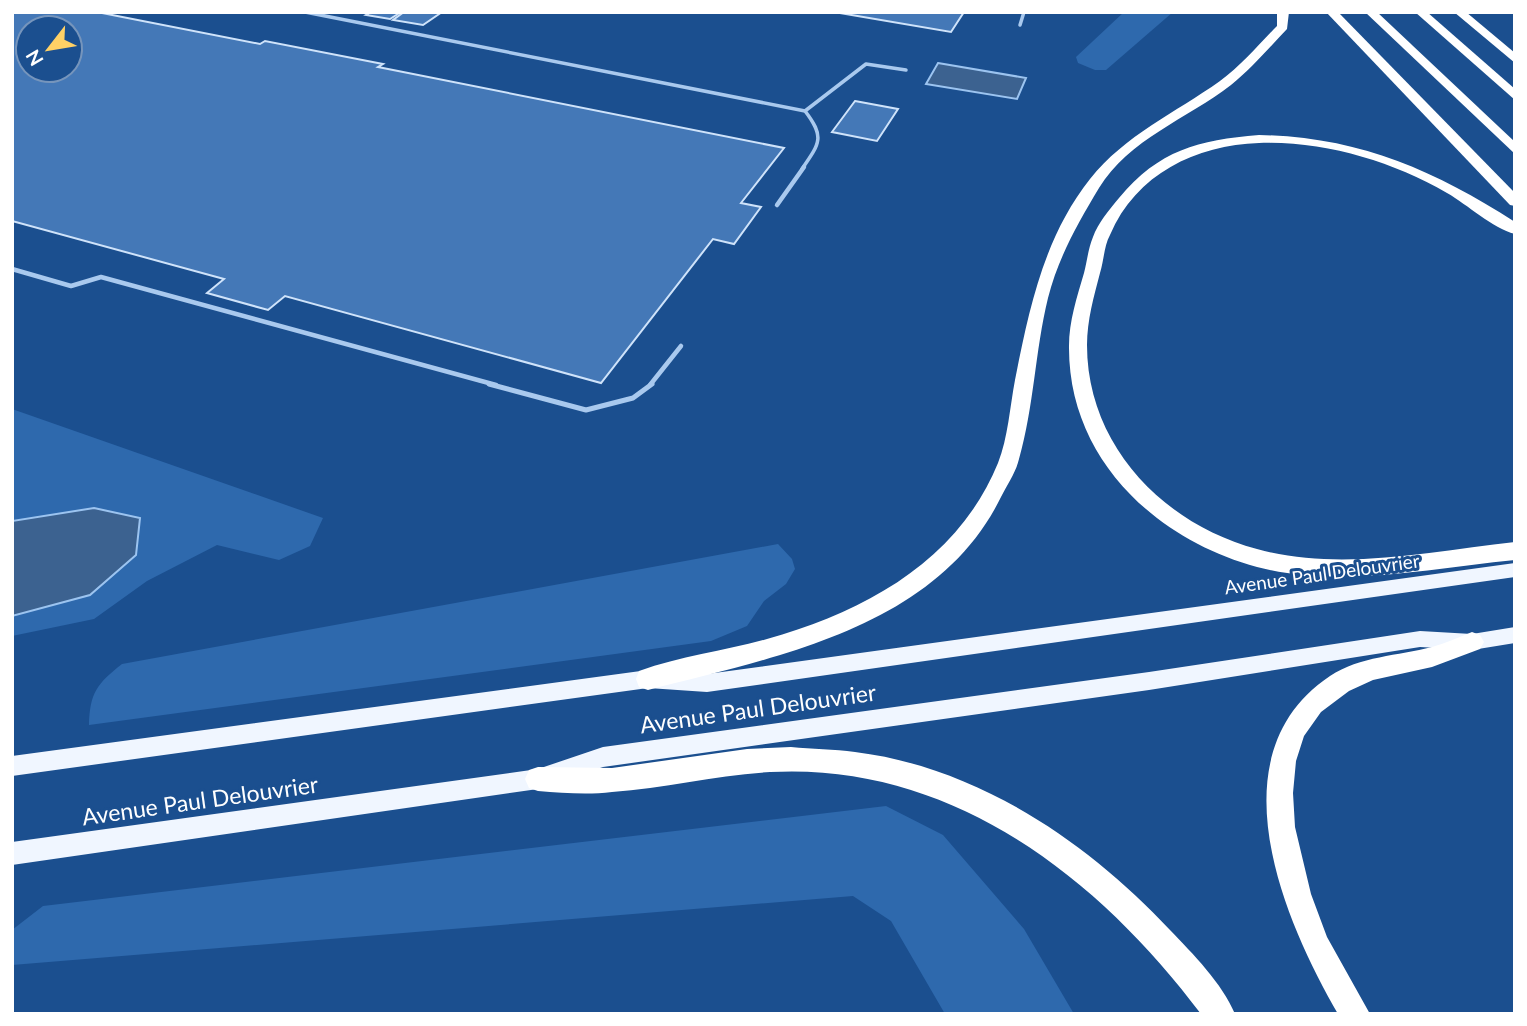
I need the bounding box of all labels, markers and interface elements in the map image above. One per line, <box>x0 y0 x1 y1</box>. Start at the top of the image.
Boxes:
north arrow <box>14 14 84 84</box>
text: N <box>20 46 48 70</box>
street label: Avenue Paul Delouvrier <box>1223 548 1421 599</box>
street label: Avenue Paul Delouvrier <box>638 677 878 738</box>
street label: Avenue Paul Delouvrier <box>80 769 320 830</box>

